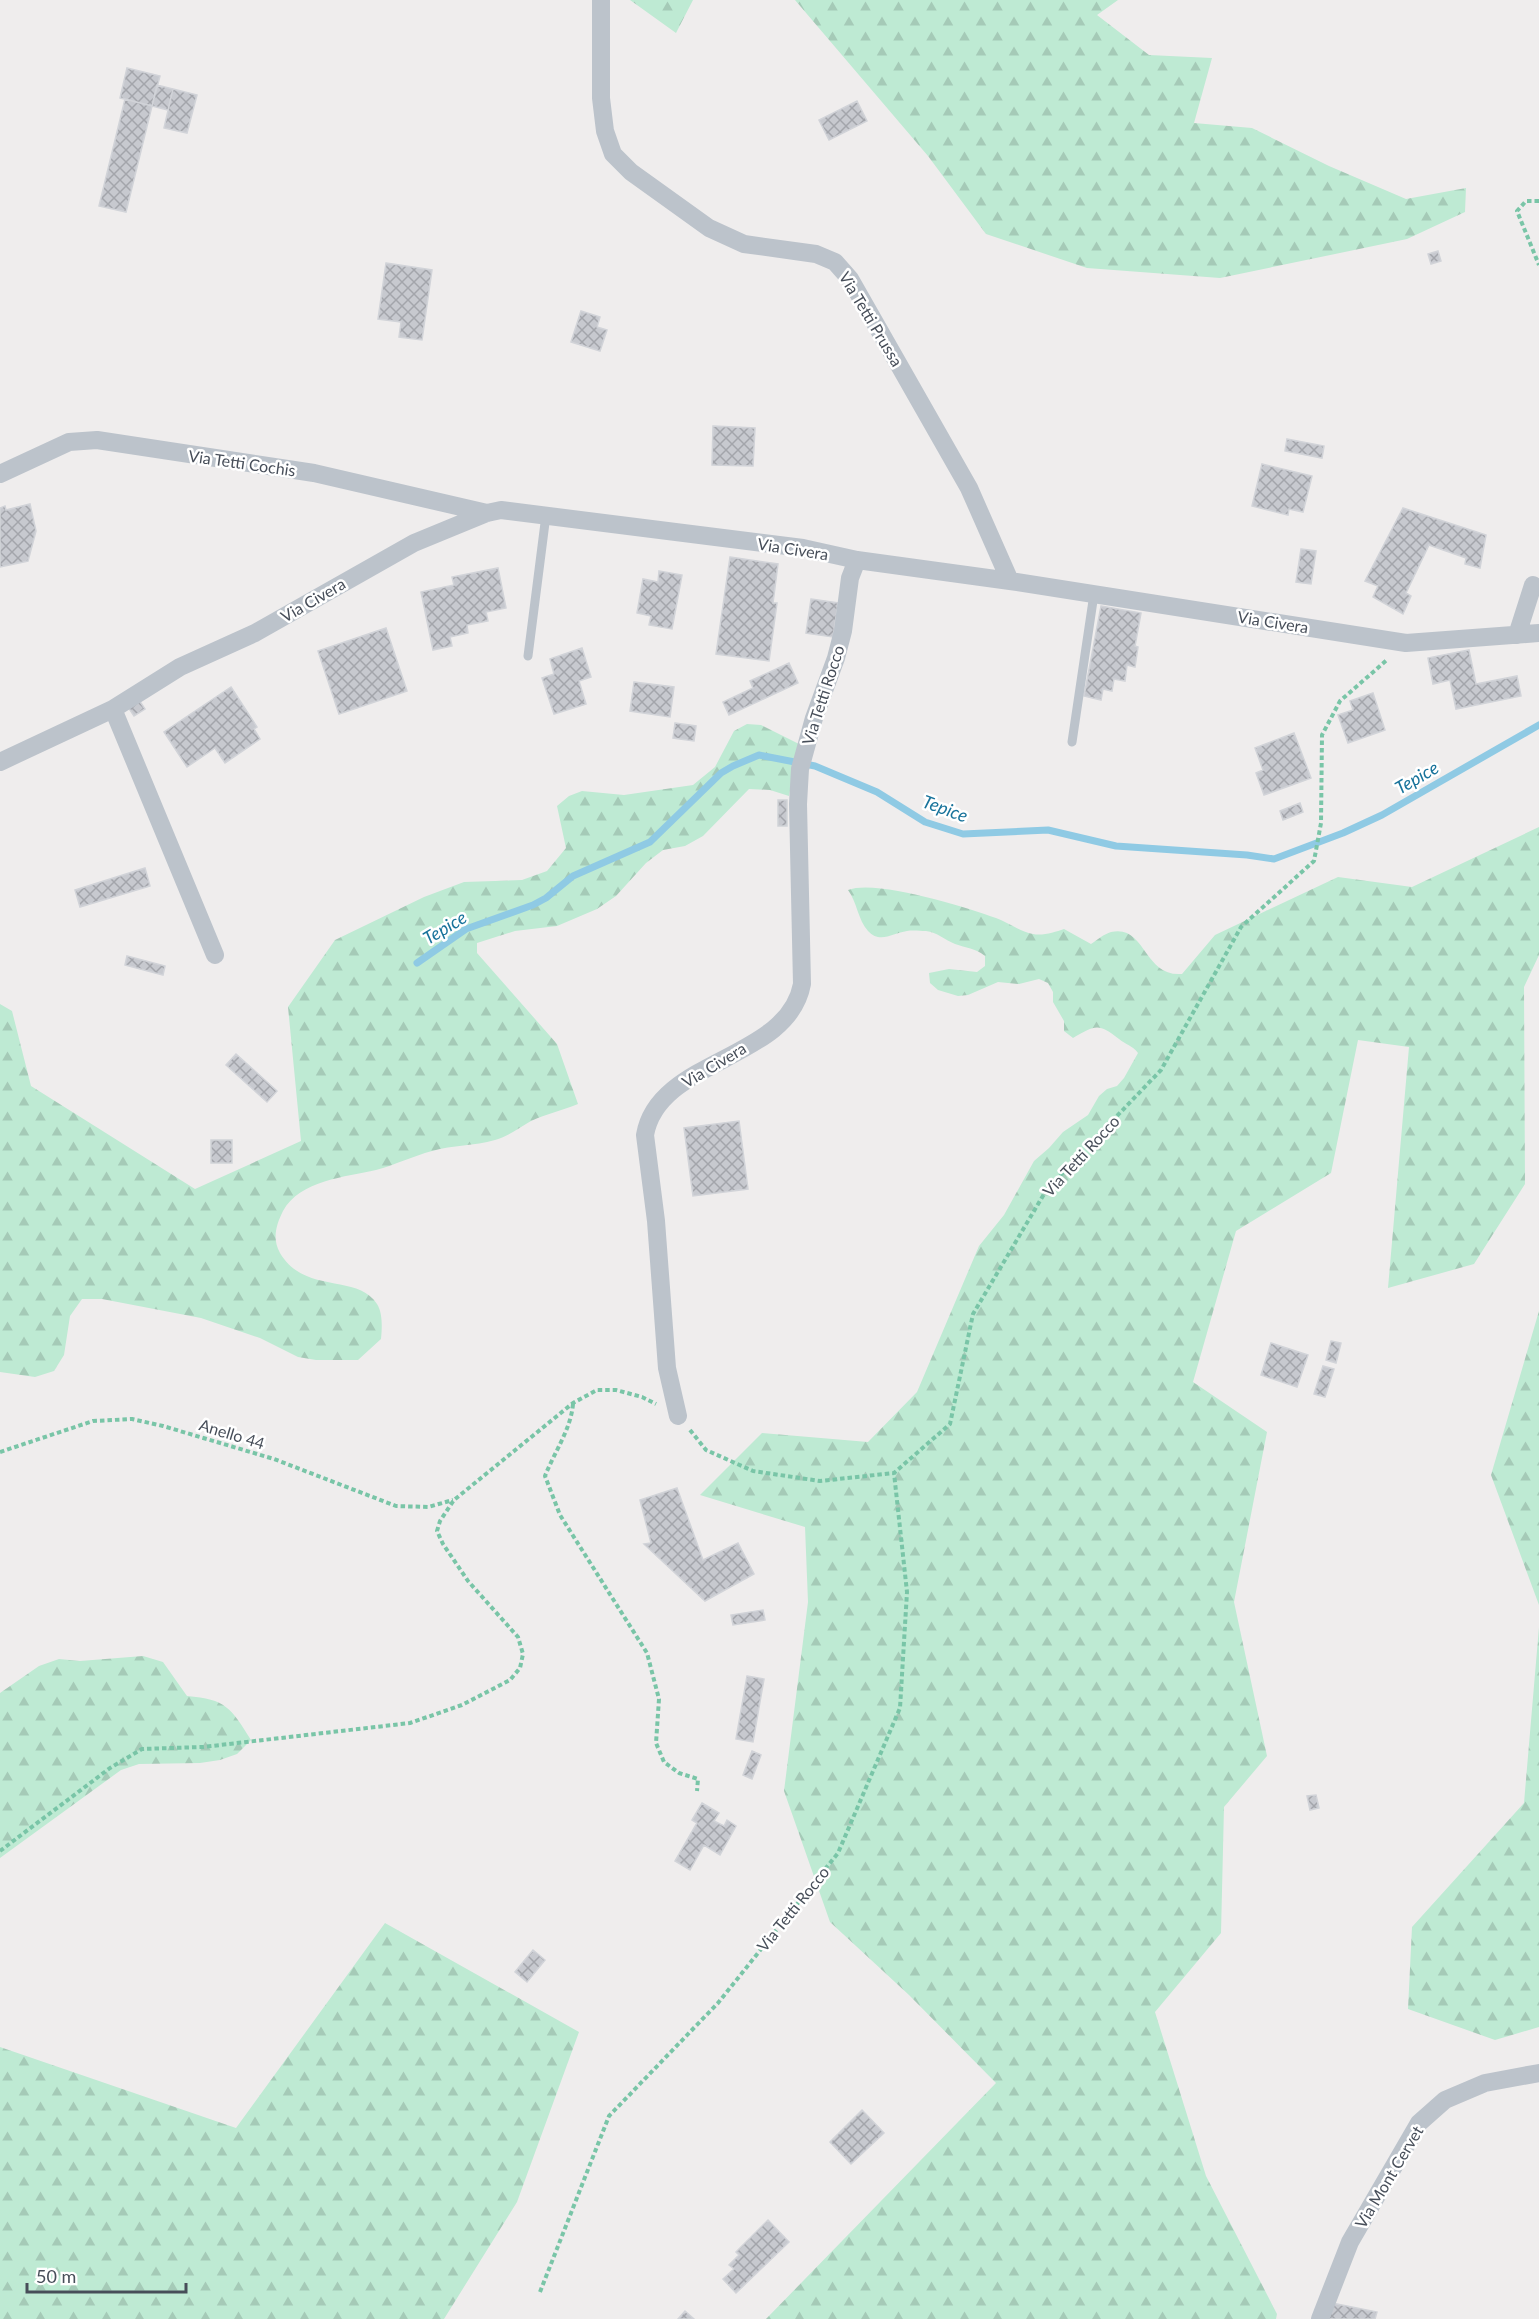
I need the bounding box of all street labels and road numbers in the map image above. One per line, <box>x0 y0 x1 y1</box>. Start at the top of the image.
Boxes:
street label: Via Tetti Prussa <box>836 268 907 370</box>
street label: Via Tetti Cochis <box>187 446 297 479</box>
street label: Via Civera <box>756 534 830 563</box>
street label: Via Civera <box>277 573 348 626</box>
street label: Via Civera <box>1236 607 1310 636</box>
street label: Via Tetti Rocco <box>797 643 848 747</box>
street label: Via Civera <box>678 1038 749 1091</box>
street label: Via Tetti Rocco <box>1038 1111 1123 1200</box>
street label: Anello 44 <box>197 1415 267 1452</box>
street label: Via Tetti Rocco <box>753 1862 833 1955</box>
street label: Via Mont Cervet <box>1351 2122 1427 2231</box>

